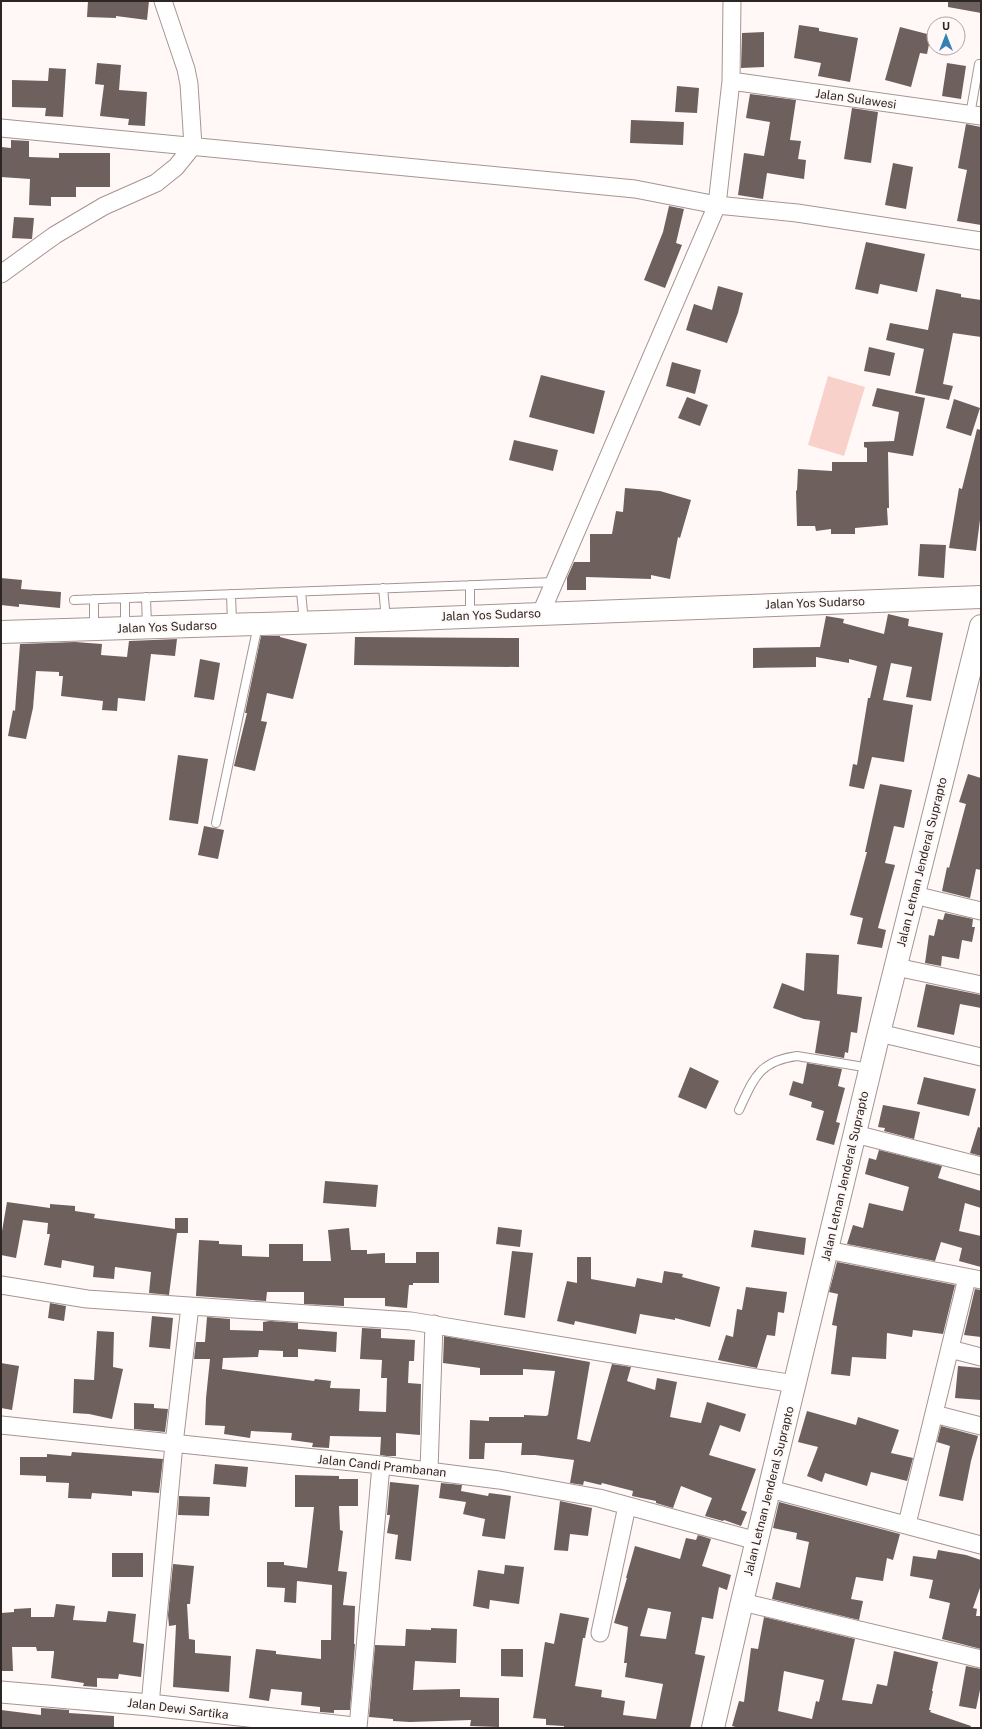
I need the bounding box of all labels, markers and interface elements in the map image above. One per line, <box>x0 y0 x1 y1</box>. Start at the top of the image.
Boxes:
north arrow <box>926 16 966 56</box>
text: U <box>942 20 950 32</box>
street label: Jalan Sulawesi <box>815 86 897 112</box>
street label: Jalan Yos Sudarso <box>765 594 865 612</box>
street label: Jalan Yos Sudarso <box>441 606 541 624</box>
street label: Jalan Yos Sudarso <box>117 618 217 636</box>
street label: Jalan Letnan Jenderal Suprapto <box>894 776 950 948</box>
street label: Jalan Letnan Jenderal Suprapto <box>819 1089 871 1262</box>
street label: Jalan Letnan Jenderal Suprapto <box>741 1405 797 1577</box>
street label: Jalan Candi Prambanan <box>317 1452 447 1480</box>
street label: Jalan Dewi Sartika <box>127 1696 229 1722</box>

